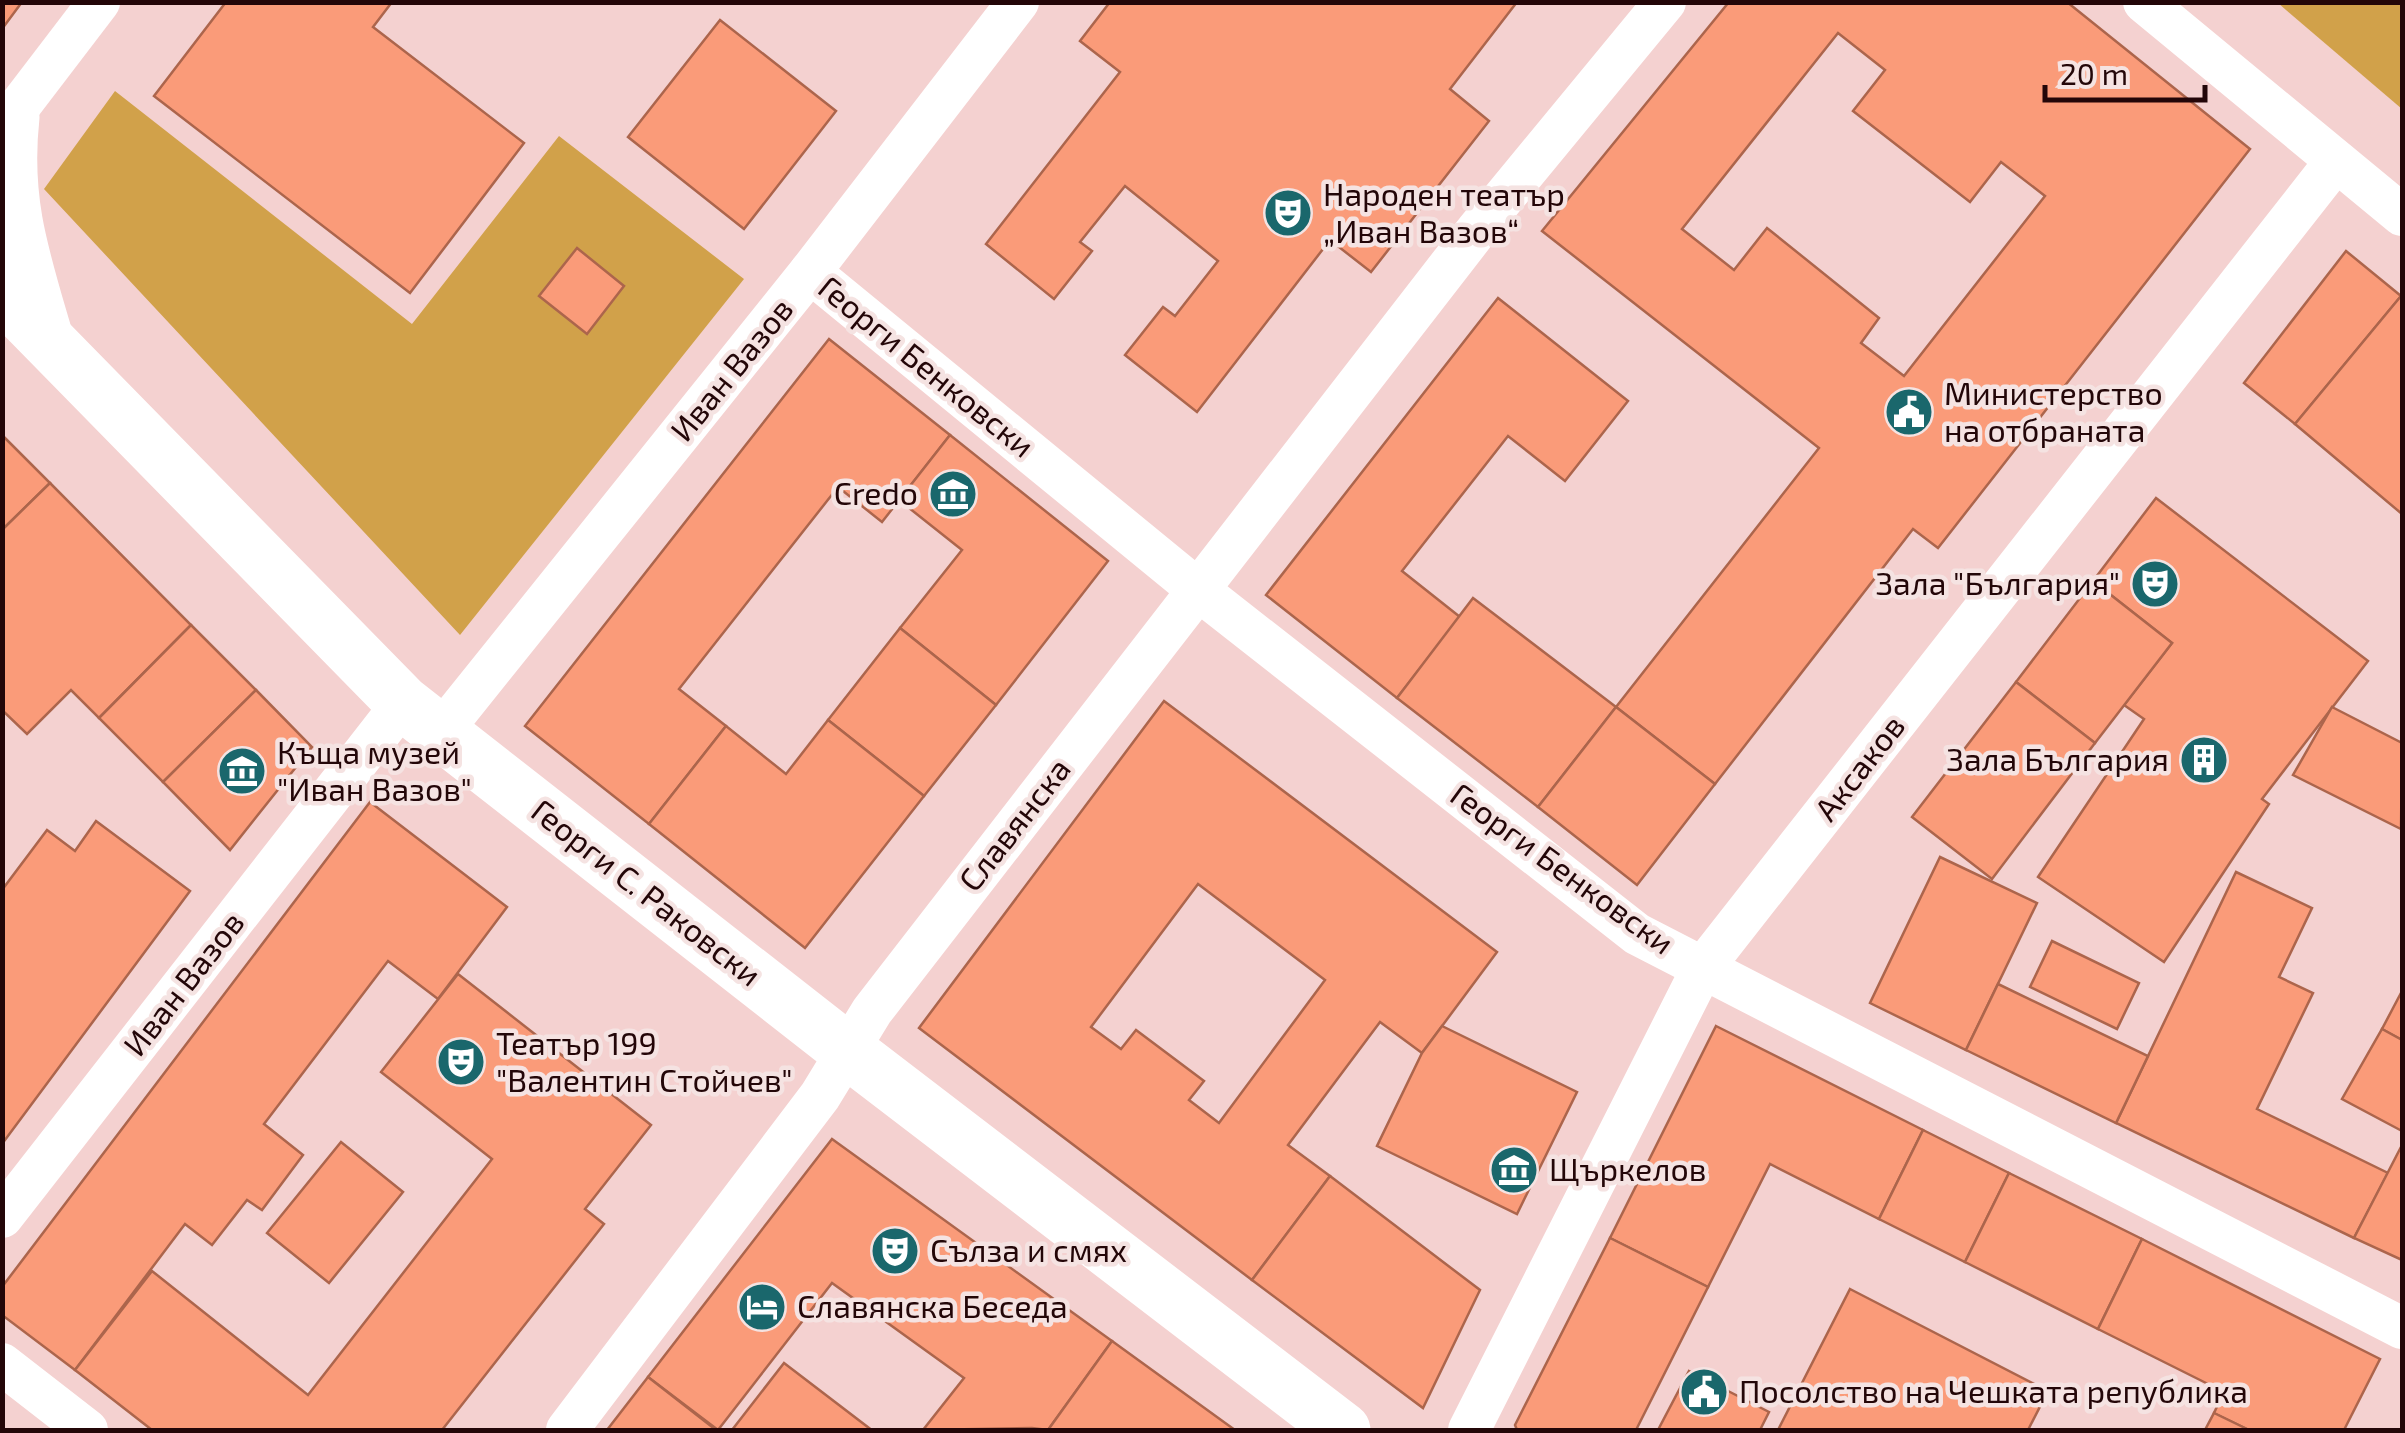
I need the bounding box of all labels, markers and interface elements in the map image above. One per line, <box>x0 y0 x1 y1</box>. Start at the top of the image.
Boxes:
scale bar <box>2045 40 2205 102</box>
text: 20 m <box>2060 55 2128 91</box>
place label: Народен театър „Иван Вазов“ <box>1323 174 1565 249</box>
theatre icon: Народен театър „Иван Вазов“ <box>1262 187 1314 239</box>
street label: Георги Бенковски <box>812 267 1043 464</box>
street label: Иван Вазов <box>661 290 800 448</box>
place label: Министерство на отбраната <box>1944 373 2163 448</box>
public building icon: Министерство на отбраната <box>1883 386 1935 438</box>
museum icon: Credo <box>927 468 979 520</box>
place label: Credo <box>834 473 918 511</box>
theatre icon: Зала "България" <box>2129 558 2181 610</box>
place label: Зала "България" <box>1875 563 2120 601</box>
street label: Аксаков <box>1805 706 1911 827</box>
place label: Къща музей "Иван Вазов" <box>277 732 472 807</box>
building icon: Зала България <box>2178 734 2230 786</box>
place label: Зала България <box>1946 739 2169 777</box>
museum icon: Къща музей "Иван Вазов" <box>216 745 268 797</box>
street label: Славянска <box>950 750 1077 898</box>
street label: Георги Бенковски <box>1444 774 1682 961</box>
street label: Георги С. Раковски <box>525 790 769 993</box>
street label: Иван Вазов <box>114 903 251 1062</box>
place label: Театър 199 "Валентин Стойчев" <box>496 1023 793 1098</box>
theatre icon: Театър 199 "Валентин Стойчев" <box>435 1036 487 1088</box>
museum icon: Щъркелов <box>1488 1144 1540 1196</box>
place label: Щъркелов <box>1549 1149 1706 1187</box>
theatre icon: Сълза и смях <box>869 1225 921 1277</box>
place label: Сълза и смях <box>930 1230 1127 1268</box>
hotel icon: Славянска Беседа <box>736 1281 788 1333</box>
place label: Славянска Беседа <box>797 1286 1068 1324</box>
public building icon: Посолство на Чешката република <box>1678 1366 1730 1418</box>
place label: Посолство на Чешката република <box>1739 1371 2248 1410</box>

